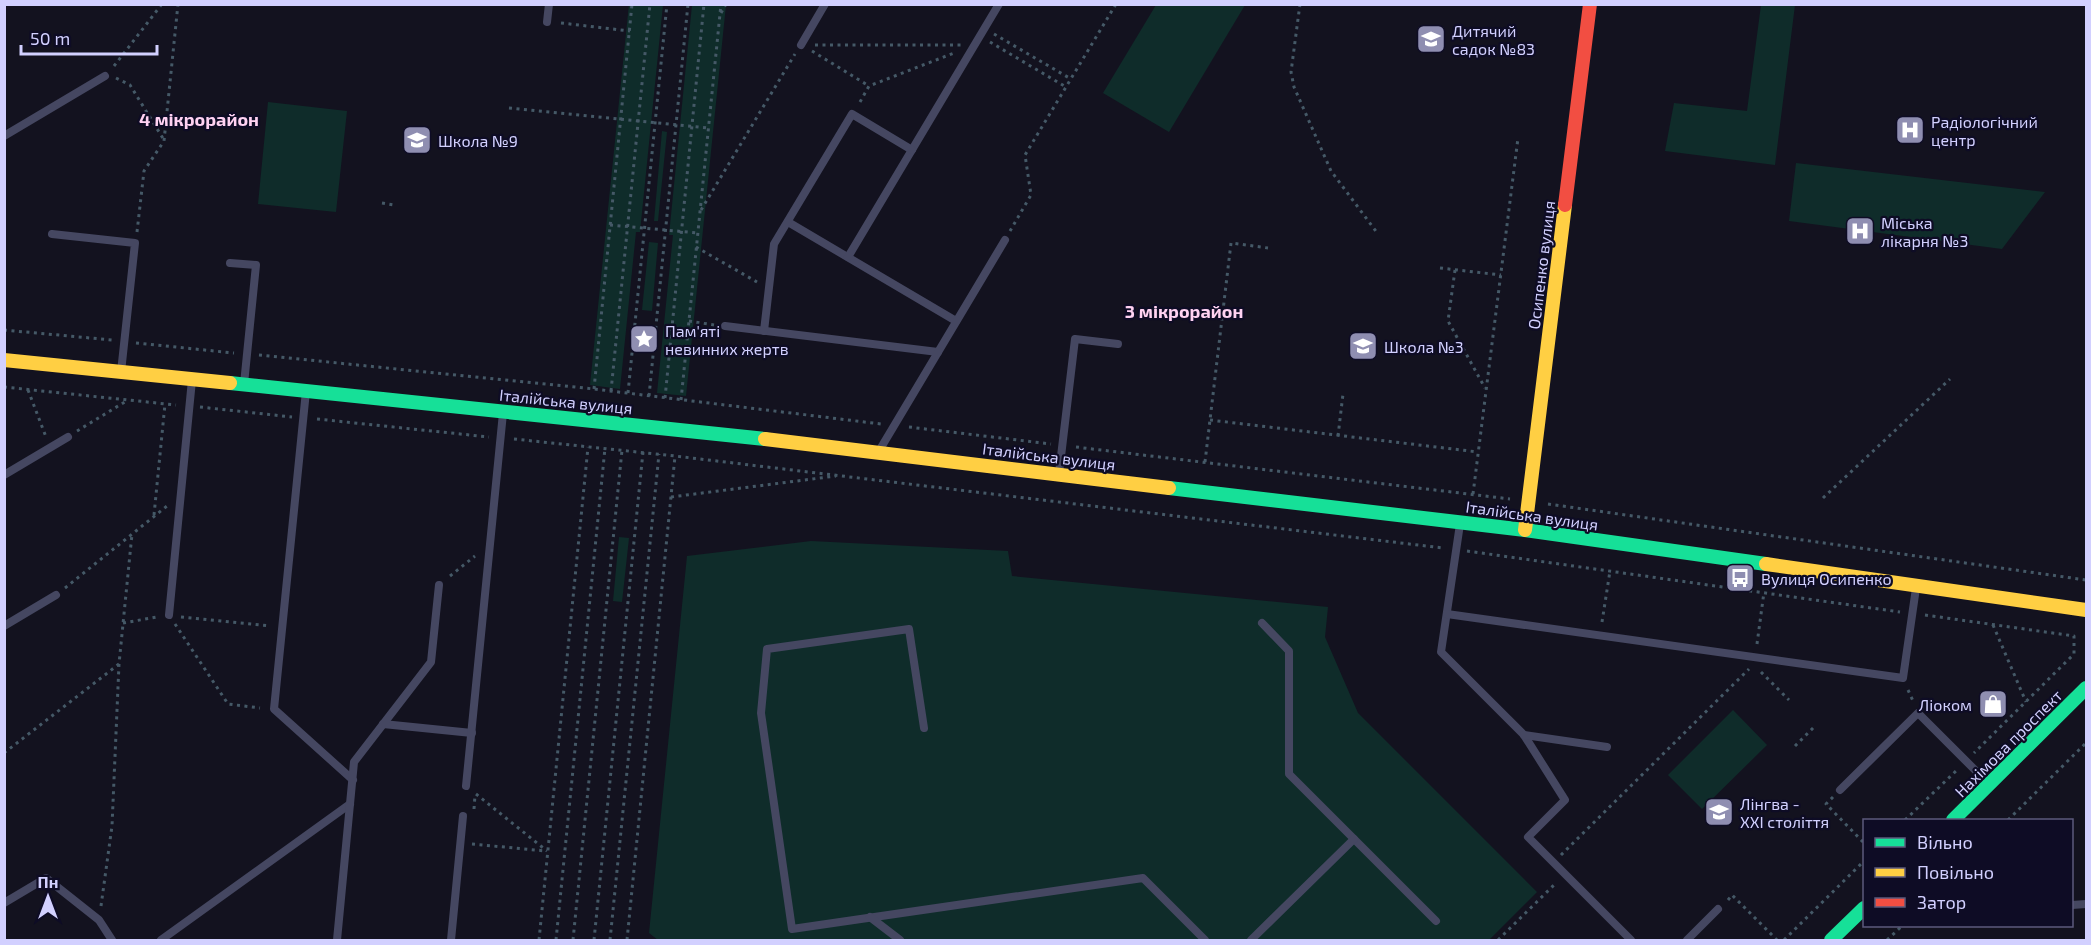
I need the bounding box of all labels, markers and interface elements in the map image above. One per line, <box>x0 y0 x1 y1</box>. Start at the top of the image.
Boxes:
scale bar <box>21 18 158 56</box>
place label: Дитячий садок №83 <box>1452 21 1535 58</box>
school or university icon: Дитячий садок №83 <box>1415 23 1447 55</box>
text: 50 m <box>30 27 70 49</box>
district label: 4 мікрорайон <box>139 108 259 130</box>
place label: Радіологічний центр <box>1931 112 2038 149</box>
hospital icon: Радіологічний центр <box>1894 114 1926 146</box>
school or university icon: Школа №9 <box>401 124 433 156</box>
place label: Школа №9 <box>438 131 518 150</box>
street label: Осипенко вулиця <box>1524 200 1559 331</box>
place label: Міська лікарня №3 <box>1881 213 1968 250</box>
hospital icon: Міська лікарня №3 <box>1844 215 1876 247</box>
district label: 3 мікрорайон <box>1125 300 1243 322</box>
place label: Пам'яті невинних жертв <box>665 321 789 358</box>
place icon: Пам'яті невинних жертв <box>628 323 660 355</box>
school or university icon: Школа №3 <box>1347 330 1379 362</box>
place label: Школа №3 <box>1384 337 1464 356</box>
street label: Італійська вулиця <box>498 385 633 418</box>
street label: Італійська вулиця <box>981 438 1117 475</box>
street label: Італійська вулиця <box>1464 496 1600 535</box>
bus stop icon: Вулиця Осипенко <box>1724 562 1756 594</box>
place label: Вулиця Осипенко <box>1761 569 1892 589</box>
street label: Нахімова проспект <box>1950 685 2066 801</box>
shop icon: Ліоком <box>1977 688 2009 720</box>
place label: Ліоком <box>1919 695 1972 714</box>
place label: Лінгва - XXI століття <box>1740 794 1829 831</box>
school or university icon: Лінгва - XXI століття <box>1703 796 1735 828</box>
legend <box>1863 819 2073 927</box>
text: Вільно <box>1917 831 1973 853</box>
text: Повільно <box>1917 861 1994 883</box>
north arrow <box>18 867 78 927</box>
text: Пн <box>38 872 58 891</box>
text: Затор <box>1917 891 1966 913</box>

